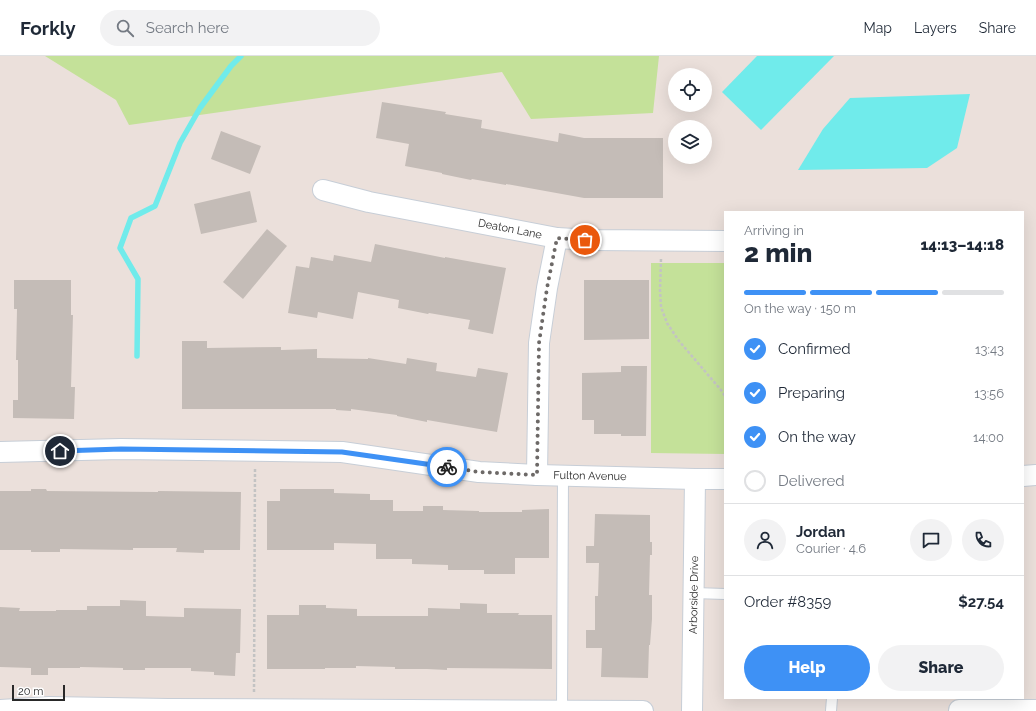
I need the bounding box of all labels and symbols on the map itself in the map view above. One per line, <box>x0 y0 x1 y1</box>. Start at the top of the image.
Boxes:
street label: Deaton Lane <box>477 216 544 242</box>
pin <box>568 223 602 257</box>
pin <box>43 434 77 468</box>
courier <box>427 447 467 487</box>
street label: Fulton Avenue <box>553 469 627 483</box>
street label: Arborside Drive <box>687 555 701 634</box>
scale bar <box>12 683 65 702</box>

